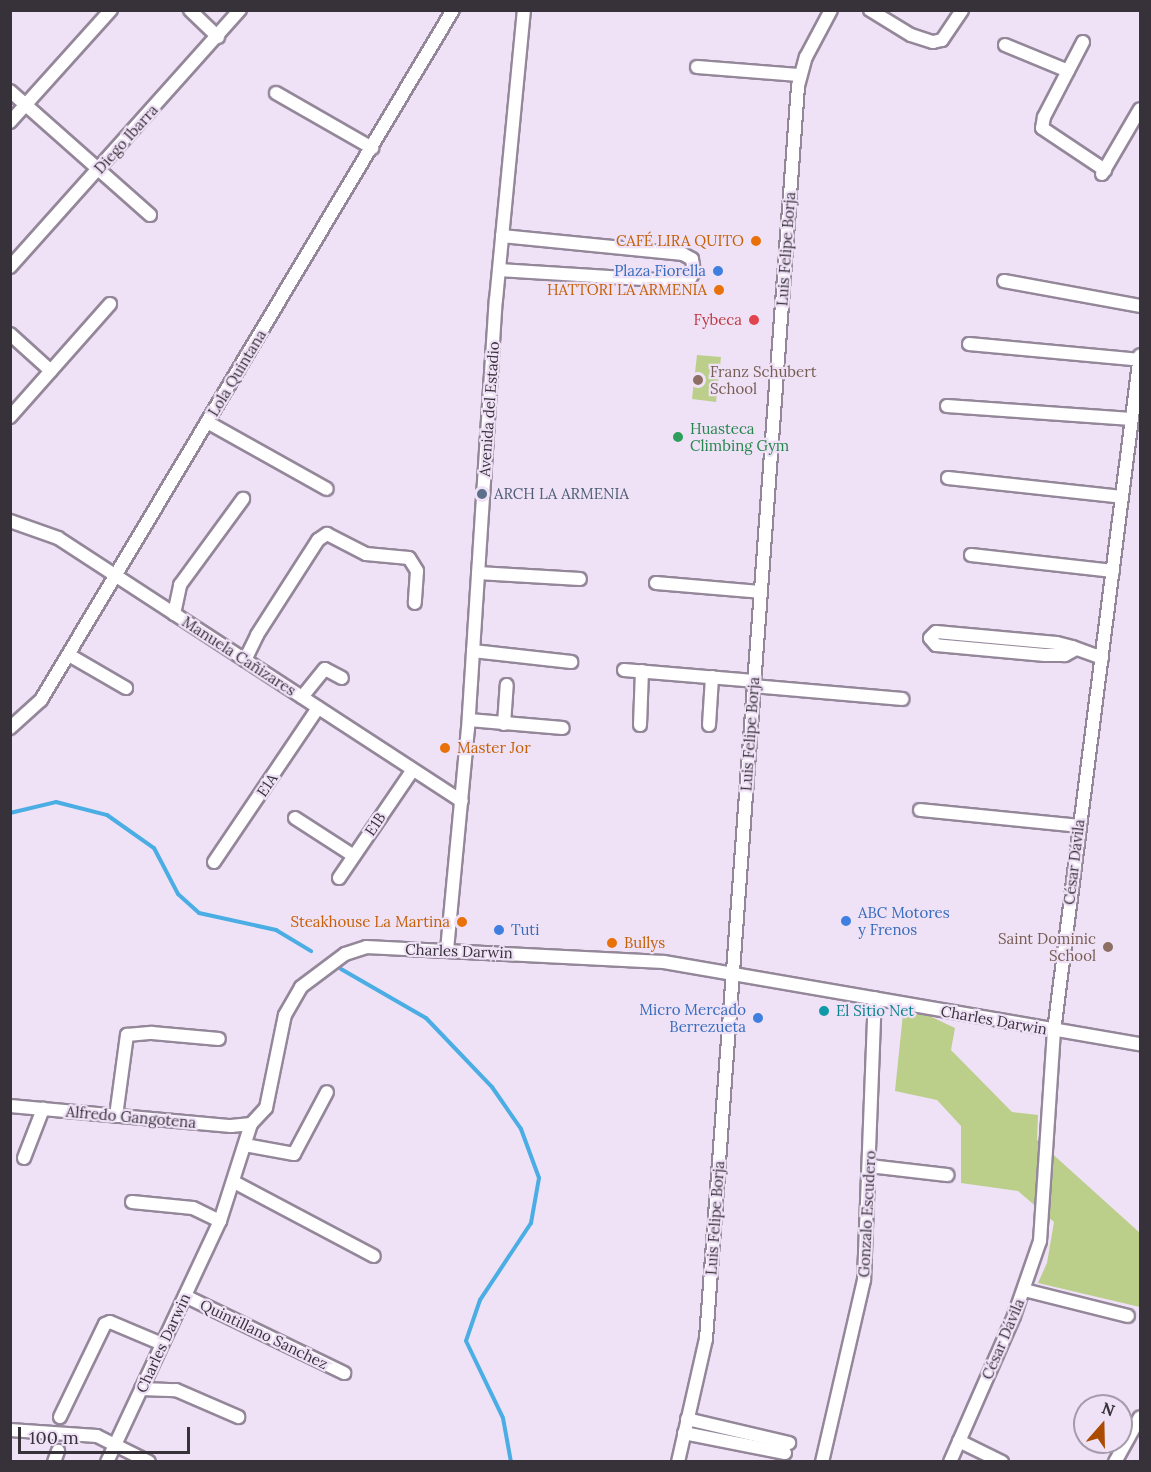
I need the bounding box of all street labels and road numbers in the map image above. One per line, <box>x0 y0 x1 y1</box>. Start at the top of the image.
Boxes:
street label: Diego Ibarra <box>90 101 162 177</box>
street label: Luis Felipe Borja <box>773 191 799 307</box>
street label: Lola Quintana <box>204 327 270 419</box>
street label: Avenida del Estadio <box>475 341 503 477</box>
street label: Manuela Cañizares <box>179 613 299 699</box>
street label: Luis Felipe Borja <box>737 676 763 792</box>
street label: E1A <box>253 770 281 800</box>
street label: E1B <box>361 809 389 839</box>
street label: César Dávila <box>1060 818 1088 906</box>
street label: Charles Darwin <box>405 940 513 962</box>
street label: Charles Darwin <box>939 1002 1049 1038</box>
street label: Alfredo Gangotena <box>65 1102 197 1132</box>
street label: Gonzalo Escudero <box>855 1150 879 1278</box>
street label: Luis Felipe Borja <box>702 1160 728 1276</box>
street label: Charles Darwin <box>132 1290 194 1396</box>
street label: Quintillano Sanchez <box>197 1295 331 1373</box>
street label: César Dávila <box>978 1296 1028 1382</box>

